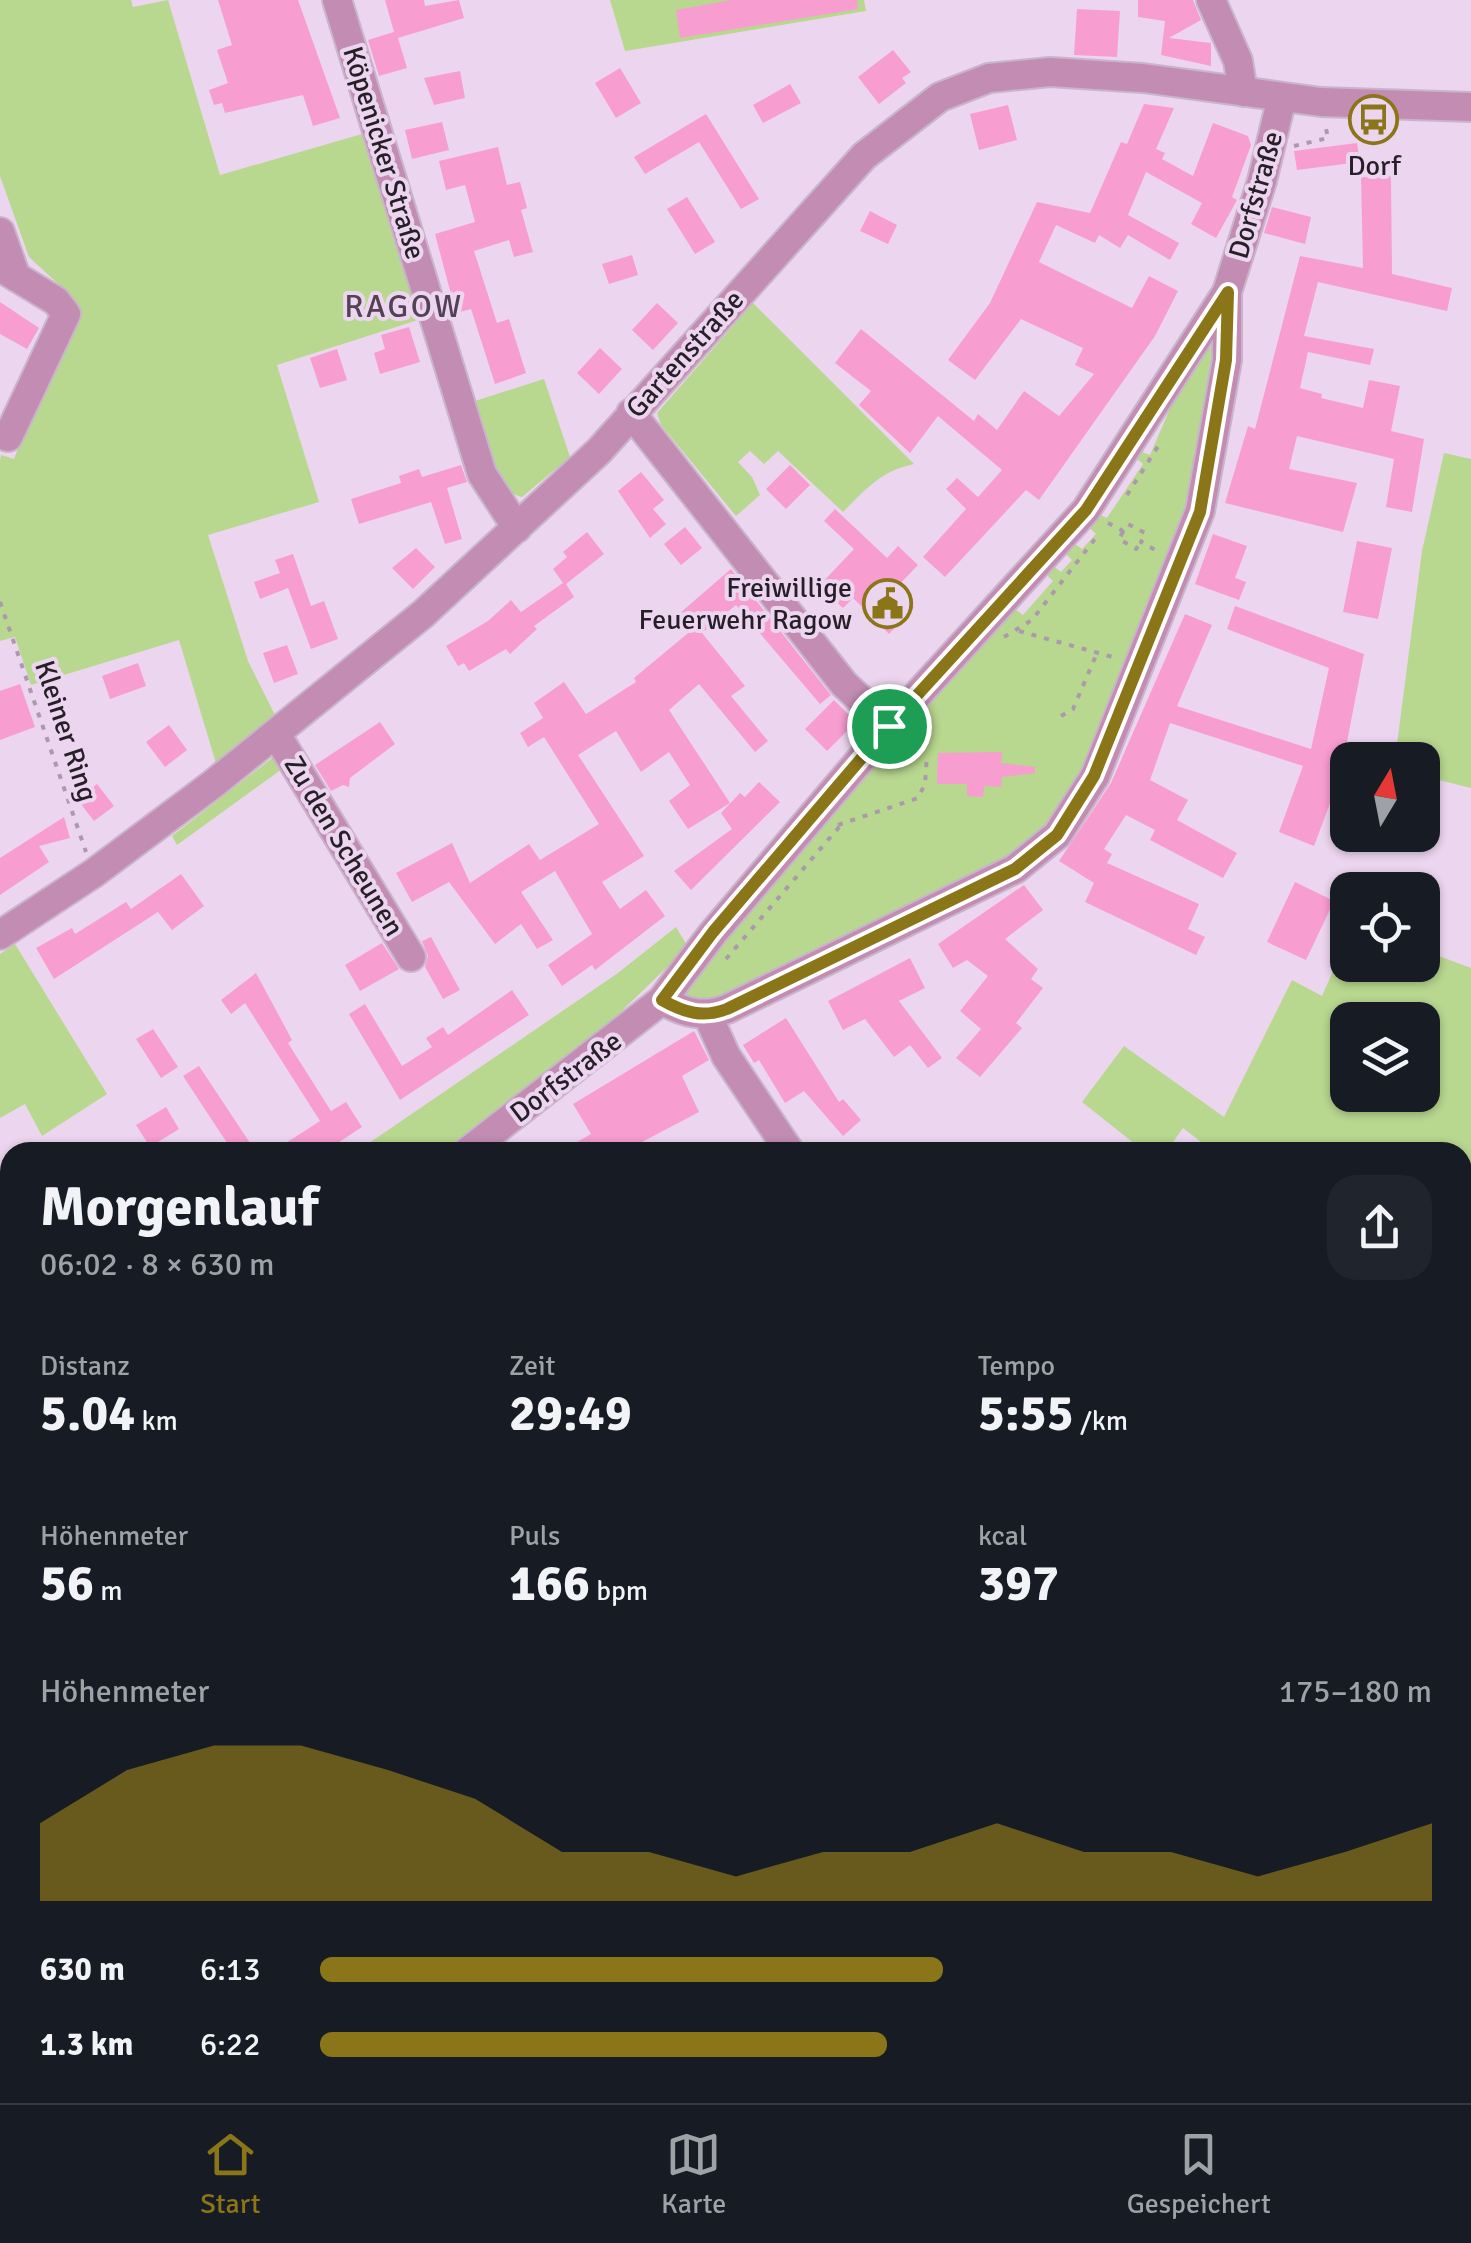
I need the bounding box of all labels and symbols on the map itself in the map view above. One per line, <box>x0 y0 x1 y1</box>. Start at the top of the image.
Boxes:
street label: Köpenicker Straße <box>335 42 433 264</box>
bus stop icon: Dorf <box>1348 93 1400 145</box>
street label: Dorfstraße <box>1222 127 1290 263</box>
place label: Dorf <box>1347 149 1402 183</box>
street label: Gartenstraße <box>619 283 751 425</box>
district label: RAGOW <box>344 287 464 326</box>
place label: Freiwillige Feuerwehr Ragow <box>638 571 852 637</box>
public building icon: Freiwillige Feuerwehr Ragow <box>861 578 913 630</box>
street label: Kleiner Ring <box>27 656 105 806</box>
pin <box>847 684 932 769</box>
north arrow <box>1330 742 1440 852</box>
street label: Zu den Scheunen <box>277 750 411 942</box>
street label: Dorfstraße <box>503 1024 629 1130</box>

